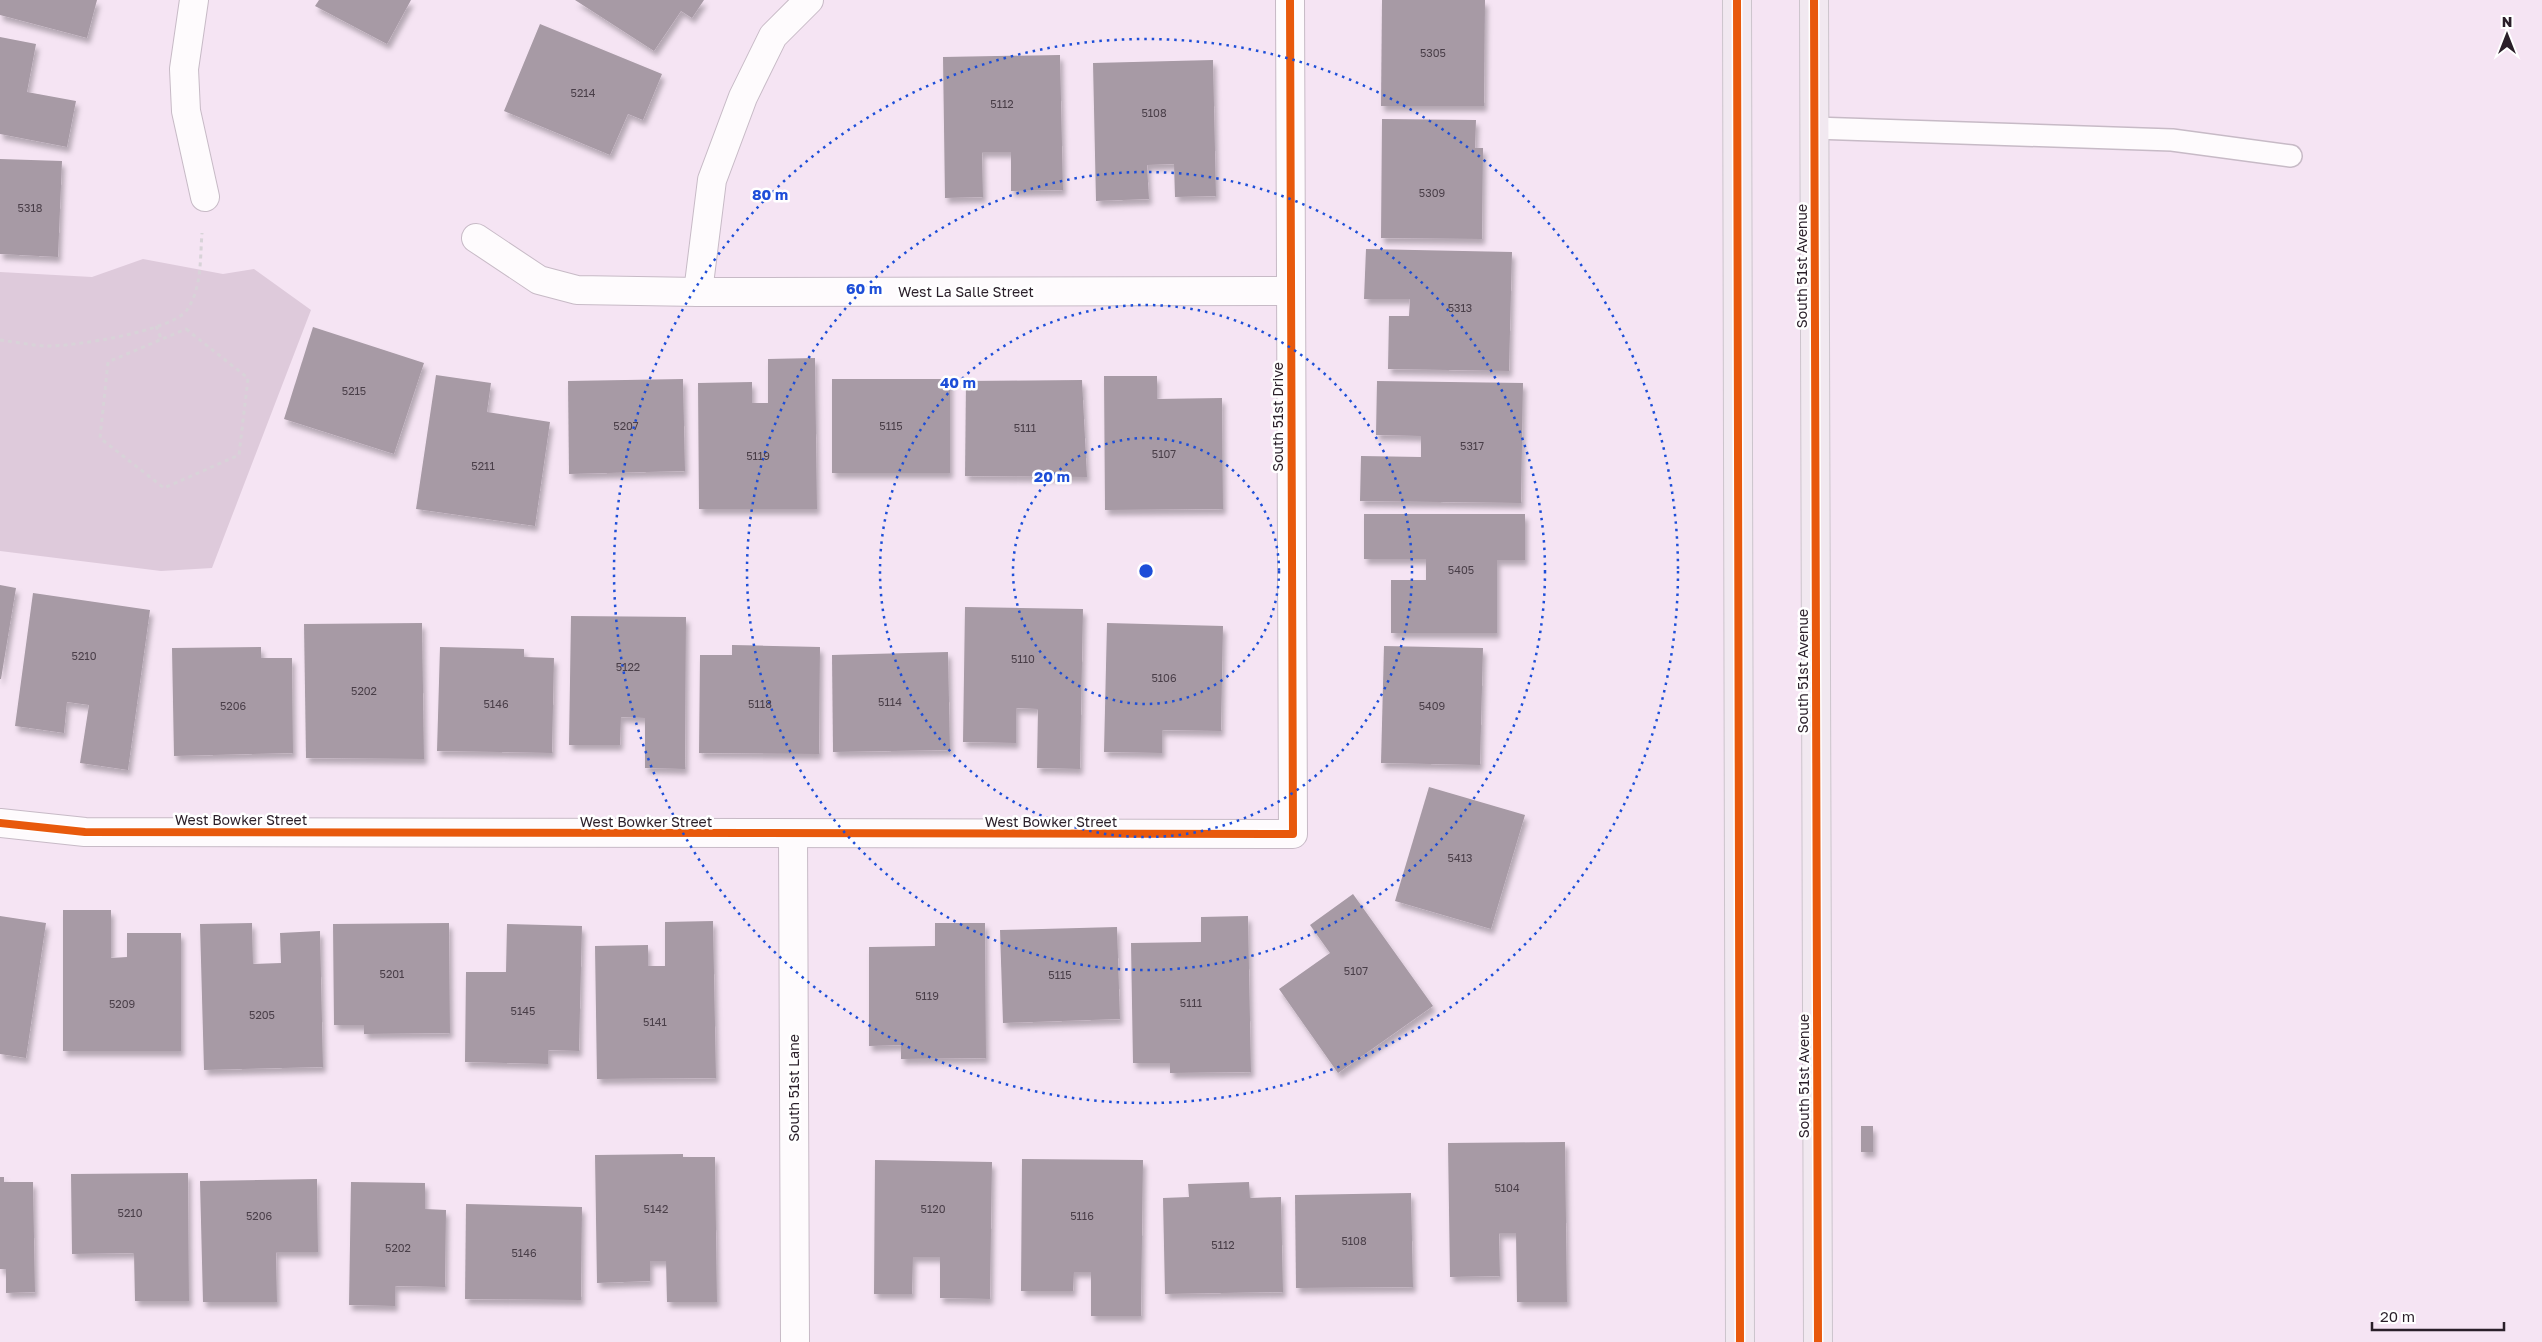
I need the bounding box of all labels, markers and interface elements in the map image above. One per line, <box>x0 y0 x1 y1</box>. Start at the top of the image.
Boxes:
north arrow <box>2482 10 2532 60</box>
text: N <box>2502 13 2512 30</box>
house number: 5305 <box>1420 46 1446 59</box>
house number: 5214 <box>571 86 596 99</box>
house number: 5112 <box>990 97 1014 110</box>
house number: 5108 <box>1141 106 1167 119</box>
text: 80 m <box>752 185 788 203</box>
house number: 5309 <box>1419 186 1445 199</box>
house number: 5318 <box>18 201 43 214</box>
street label: South 51st Avenue <box>1793 204 1810 328</box>
text: 60 m <box>846 279 882 297</box>
street label: West La Salle Street <box>898 283 1034 300</box>
house number: 5313 <box>1448 301 1472 314</box>
street label: South 51st Drive <box>1269 362 1286 472</box>
text: 40 m <box>940 373 976 391</box>
house number: 5215 <box>342 384 366 397</box>
house number: 5207 <box>613 419 639 432</box>
house number: 5115 <box>879 419 903 432</box>
house number: 5111 <box>1014 421 1036 434</box>
house number: 5317 <box>1460 439 1484 452</box>
house number: 5107 <box>1152 447 1176 460</box>
house number: 5119 <box>746 449 770 462</box>
house number: 5211 <box>471 459 495 472</box>
text: 20 m <box>1034 467 1070 485</box>
centre of rings <box>1137 562 1155 580</box>
house number: 5405 <box>1448 563 1474 576</box>
street label: South 51st Avenue <box>1794 609 1811 733</box>
house number: 5210 <box>72 649 97 662</box>
house number: 5110 <box>1011 652 1035 665</box>
house number: 5122 <box>616 660 640 673</box>
house number: 5106 <box>1151 671 1177 684</box>
house number: 5202 <box>351 684 377 697</box>
house number: 5114 <box>878 695 902 708</box>
house number: 5146 <box>483 697 509 710</box>
house number: 5118 <box>748 697 772 710</box>
house number: 5206 <box>220 699 246 712</box>
house number: 5409 <box>1419 699 1445 712</box>
street label: West Bowker Street <box>175 811 307 828</box>
street label: West Bowker Street <box>580 813 712 830</box>
street label: West Bowker Street <box>985 813 1117 830</box>
house number: 5413 <box>1448 851 1472 864</box>
house number: 5107 <box>1344 964 1368 977</box>
house number: 5201 <box>380 967 404 980</box>
house number: 5115 <box>1048 968 1072 981</box>
house number: 5119 <box>915 989 939 1002</box>
house number: 5111 <box>1180 996 1202 1009</box>
house number: 5209 <box>109 997 135 1010</box>
house number: 5145 <box>511 1004 535 1017</box>
house number: 5205 <box>249 1008 275 1021</box>
street label: South 51st Avenue <box>1795 1014 1812 1138</box>
house number: 5141 <box>643 1015 667 1028</box>
street label: South 51st Lane <box>785 1034 802 1142</box>
house number: 5104 <box>1494 1181 1520 1194</box>
house number: 5142 <box>644 1202 668 1215</box>
house number: 5120 <box>921 1202 946 1215</box>
house number: 5210 <box>118 1206 143 1219</box>
house number: 5206 <box>246 1209 272 1222</box>
house number: 5116 <box>1070 1209 1094 1222</box>
house number: 5108 <box>1341 1234 1367 1247</box>
house number: 5112 <box>1211 1238 1235 1251</box>
house number: 5202 <box>385 1241 411 1254</box>
house number: 5146 <box>511 1246 537 1259</box>
scale bar <box>2372 1300 2504 1332</box>
text: 20 m <box>2380 1307 2415 1325</box>

